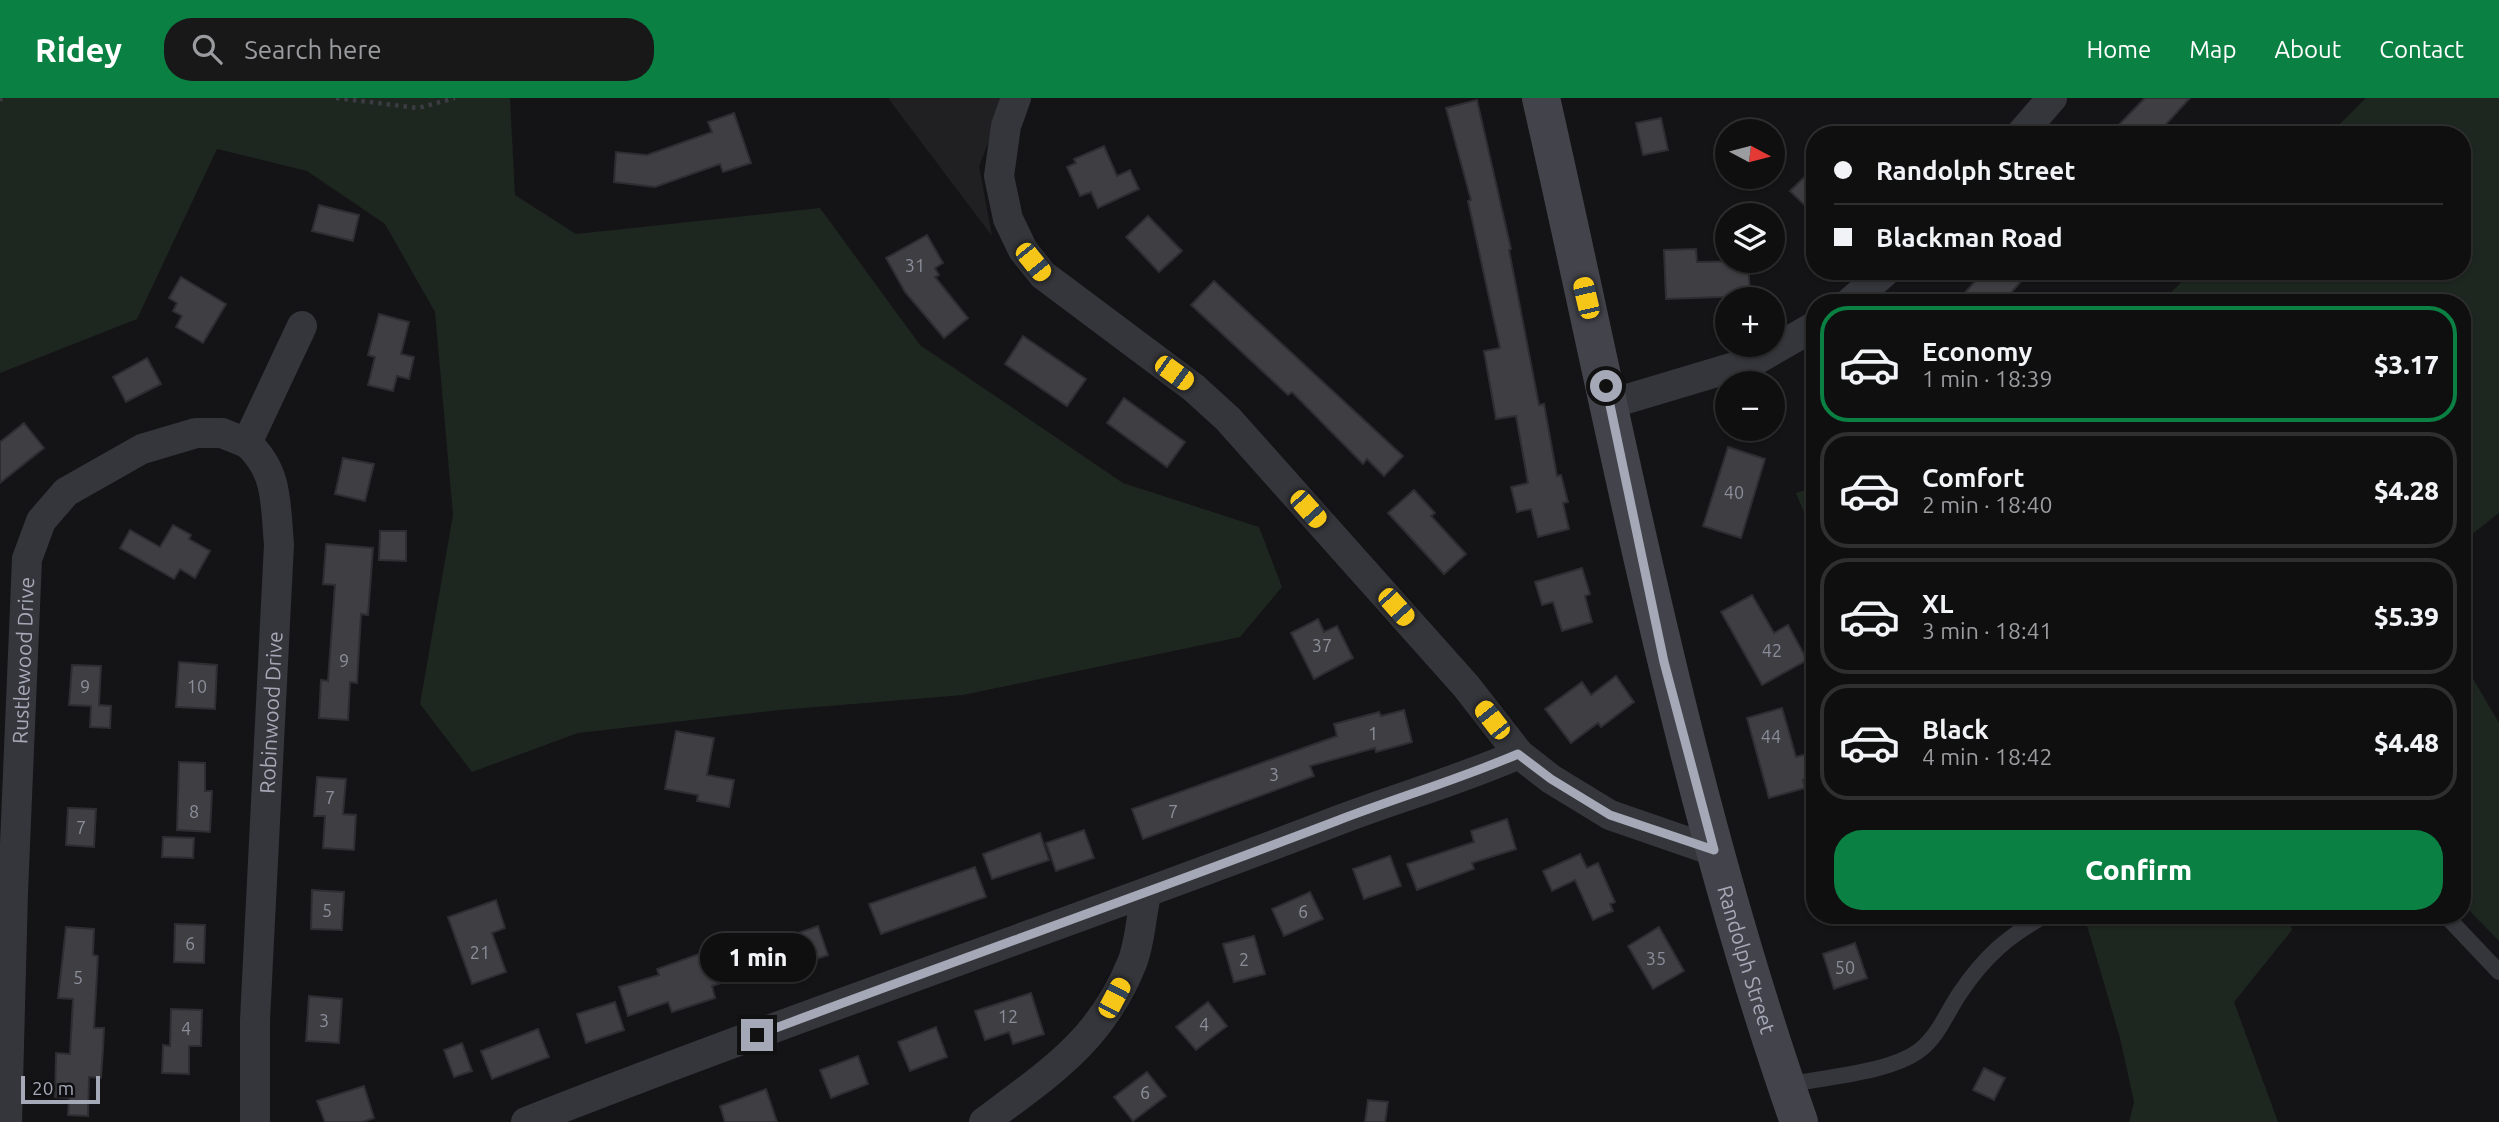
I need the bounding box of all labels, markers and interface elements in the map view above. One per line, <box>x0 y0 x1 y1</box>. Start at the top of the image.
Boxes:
search box <box>164 18 654 81</box>
icon: search <box>188 30 226 68</box>
text: Ridey <box>35 31 122 68</box>
text: Search here <box>244 35 382 64</box>
text: Home <box>2086 36 2151 63</box>
text: Map <box>2189 36 2236 63</box>
text: About <box>2274 36 2341 63</box>
text: Contact <box>2379 36 2464 63</box>
north arrow <box>1715 119 1785 189</box>
map controls <box>1715 119 1785 441</box>
text: Randolph Street <box>1876 156 2076 185</box>
button: layers <box>1715 203 1785 273</box>
text: Blackman Road <box>1876 223 2063 252</box>
car <box>1012 239 1055 285</box>
house number: 31 <box>905 255 925 275</box>
car <box>1572 275 1601 321</box>
button: + <box>1715 287 1785 357</box>
icon: car <box>1838 333 1901 396</box>
text: Economy <box>1922 337 2032 366</box>
text: $3.17 <box>2374 350 2439 379</box>
car <box>1151 352 1198 394</box>
text: 1 min · 18:39 <box>1922 366 2053 391</box>
route start <box>1590 370 1622 402</box>
button: − <box>1715 371 1785 441</box>
icon: car <box>1838 459 1901 522</box>
text: Comfort <box>1922 463 2025 492</box>
text: $4.28 <box>2374 476 2439 505</box>
house number: 40 <box>1724 482 1744 502</box>
car <box>1287 486 1330 532</box>
text: 2 min · 18:40 <box>1922 492 2053 517</box>
street label: Rustlewood Drive <box>7 576 38 744</box>
car <box>1375 584 1418 630</box>
icon: car <box>1838 585 1901 648</box>
text: XL <box>1922 589 1953 618</box>
text: $5.39 <box>2374 602 2439 631</box>
text: 3 min · 18:41 <box>1922 618 2053 643</box>
street label: Robinwood Drive <box>254 631 287 794</box>
house number: 37 <box>1312 635 1332 655</box>
house number: 42 <box>1762 640 1782 660</box>
house number: 9 <box>339 650 349 670</box>
house number: 9 <box>80 676 90 696</box>
house number: 10 <box>187 676 207 696</box>
car <box>1471 697 1514 743</box>
icon: car <box>1838 711 1901 774</box>
text: Black <box>1922 715 1989 744</box>
house number: 1 <box>1368 723 1378 743</box>
house number: 44 <box>1761 726 1781 746</box>
text: $4.48 <box>2374 728 2439 757</box>
text: 4 min · 18:42 <box>1922 744 2053 769</box>
house number: 3 <box>1269 764 1279 784</box>
house number: 7 <box>325 787 335 807</box>
house number: 8 <box>189 801 199 821</box>
house number: 7 <box>1168 801 1178 821</box>
house number: 7 <box>76 817 86 837</box>
button: Confirm <box>1834 830 2443 910</box>
street label: Randolph Street <box>1713 883 1781 1037</box>
house number: 5 <box>322 900 332 920</box>
house number: 6 <box>1298 901 1308 921</box>
house number: 6 <box>185 933 195 953</box>
callout: 1 min <box>699 934 815 982</box>
house number: 21 <box>470 942 490 962</box>
text: 1 min <box>729 945 787 970</box>
house number: 35 <box>1646 948 1666 968</box>
house number: 2 <box>1239 949 1249 969</box>
house number: 50 <box>1835 957 1855 977</box>
house number: 5 <box>73 967 83 987</box>
car <box>1095 975 1134 1021</box>
house number: 12 <box>998 1006 1018 1026</box>
house number: 3 <box>319 1010 329 1030</box>
house number: 4 <box>1199 1014 1209 1034</box>
house number: 4 <box>181 1018 191 1038</box>
route end <box>741 1019 773 1051</box>
scale bar <box>21 1073 100 1105</box>
text: 20 m <box>32 1077 74 1099</box>
house number: 6 <box>1140 1082 1150 1102</box>

